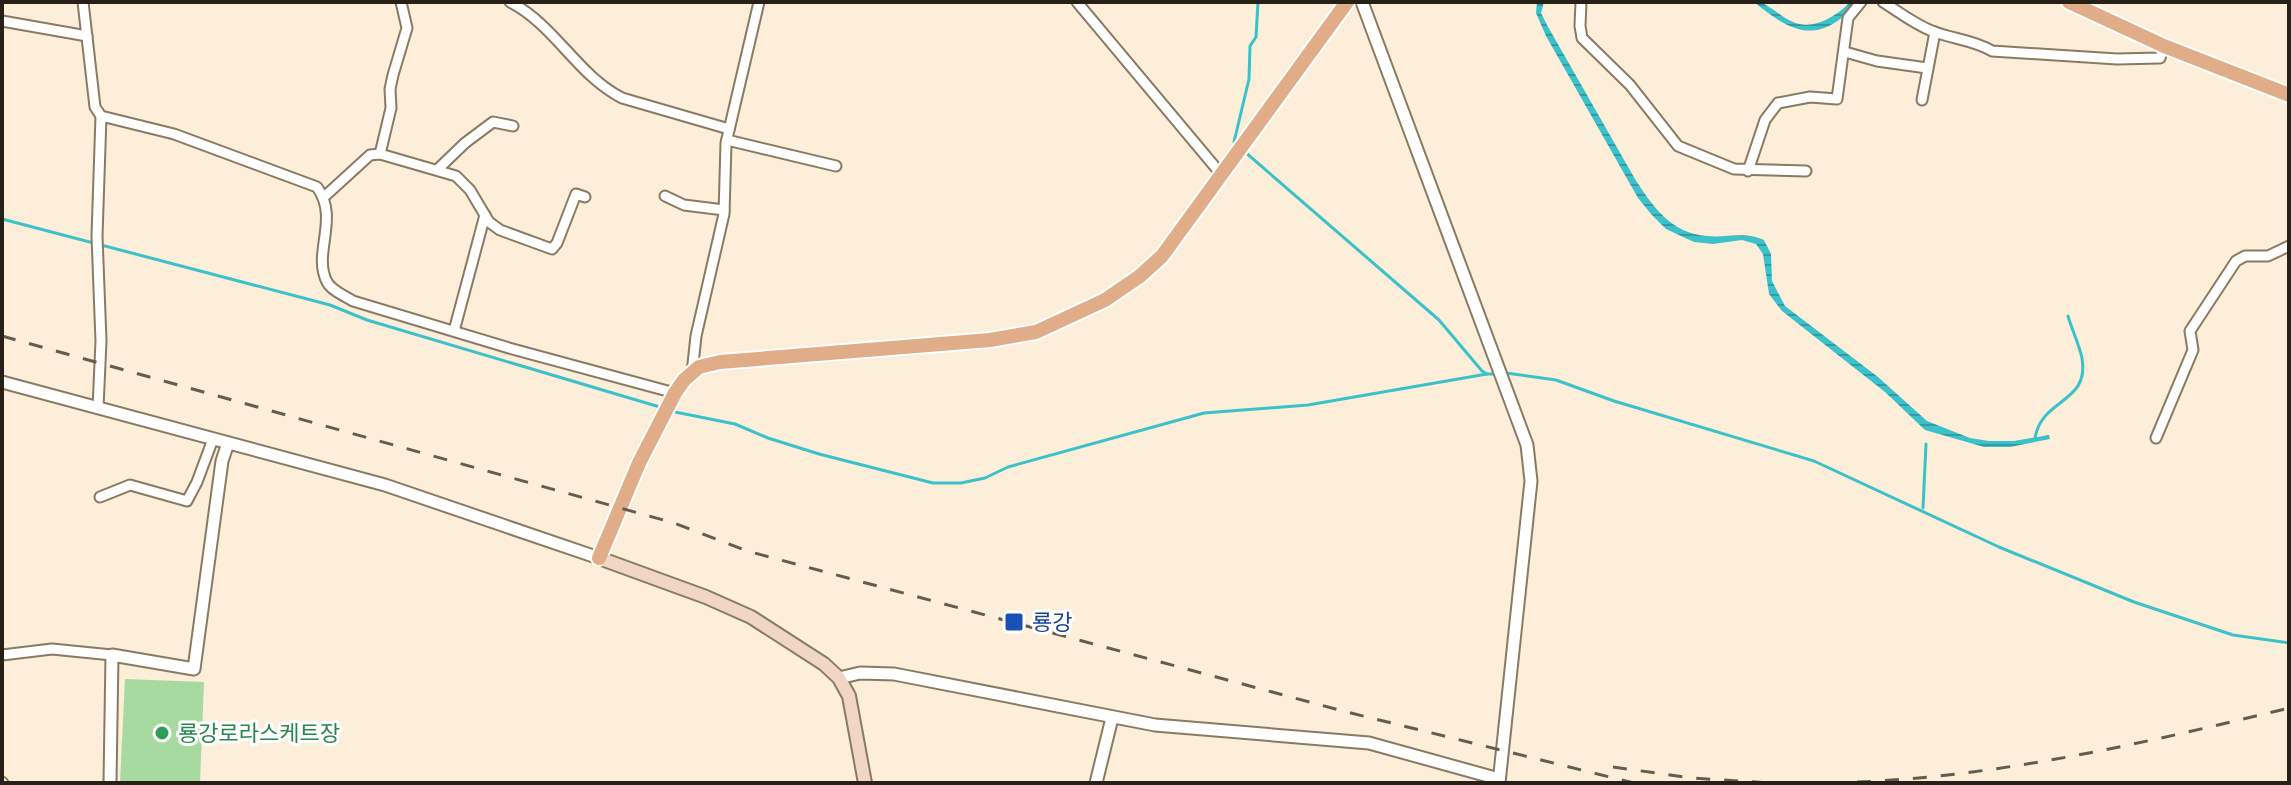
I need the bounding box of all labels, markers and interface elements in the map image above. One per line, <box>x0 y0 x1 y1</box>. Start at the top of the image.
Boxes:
place label: 룡강 <box>1032 609 1072 636</box>
marker: 룡강 <box>1003 611 1025 633</box>
place label: 룡강로라스케트장 <box>178 720 340 747</box>
marker: 룡강로라스케트장 <box>153 724 171 742</box>

